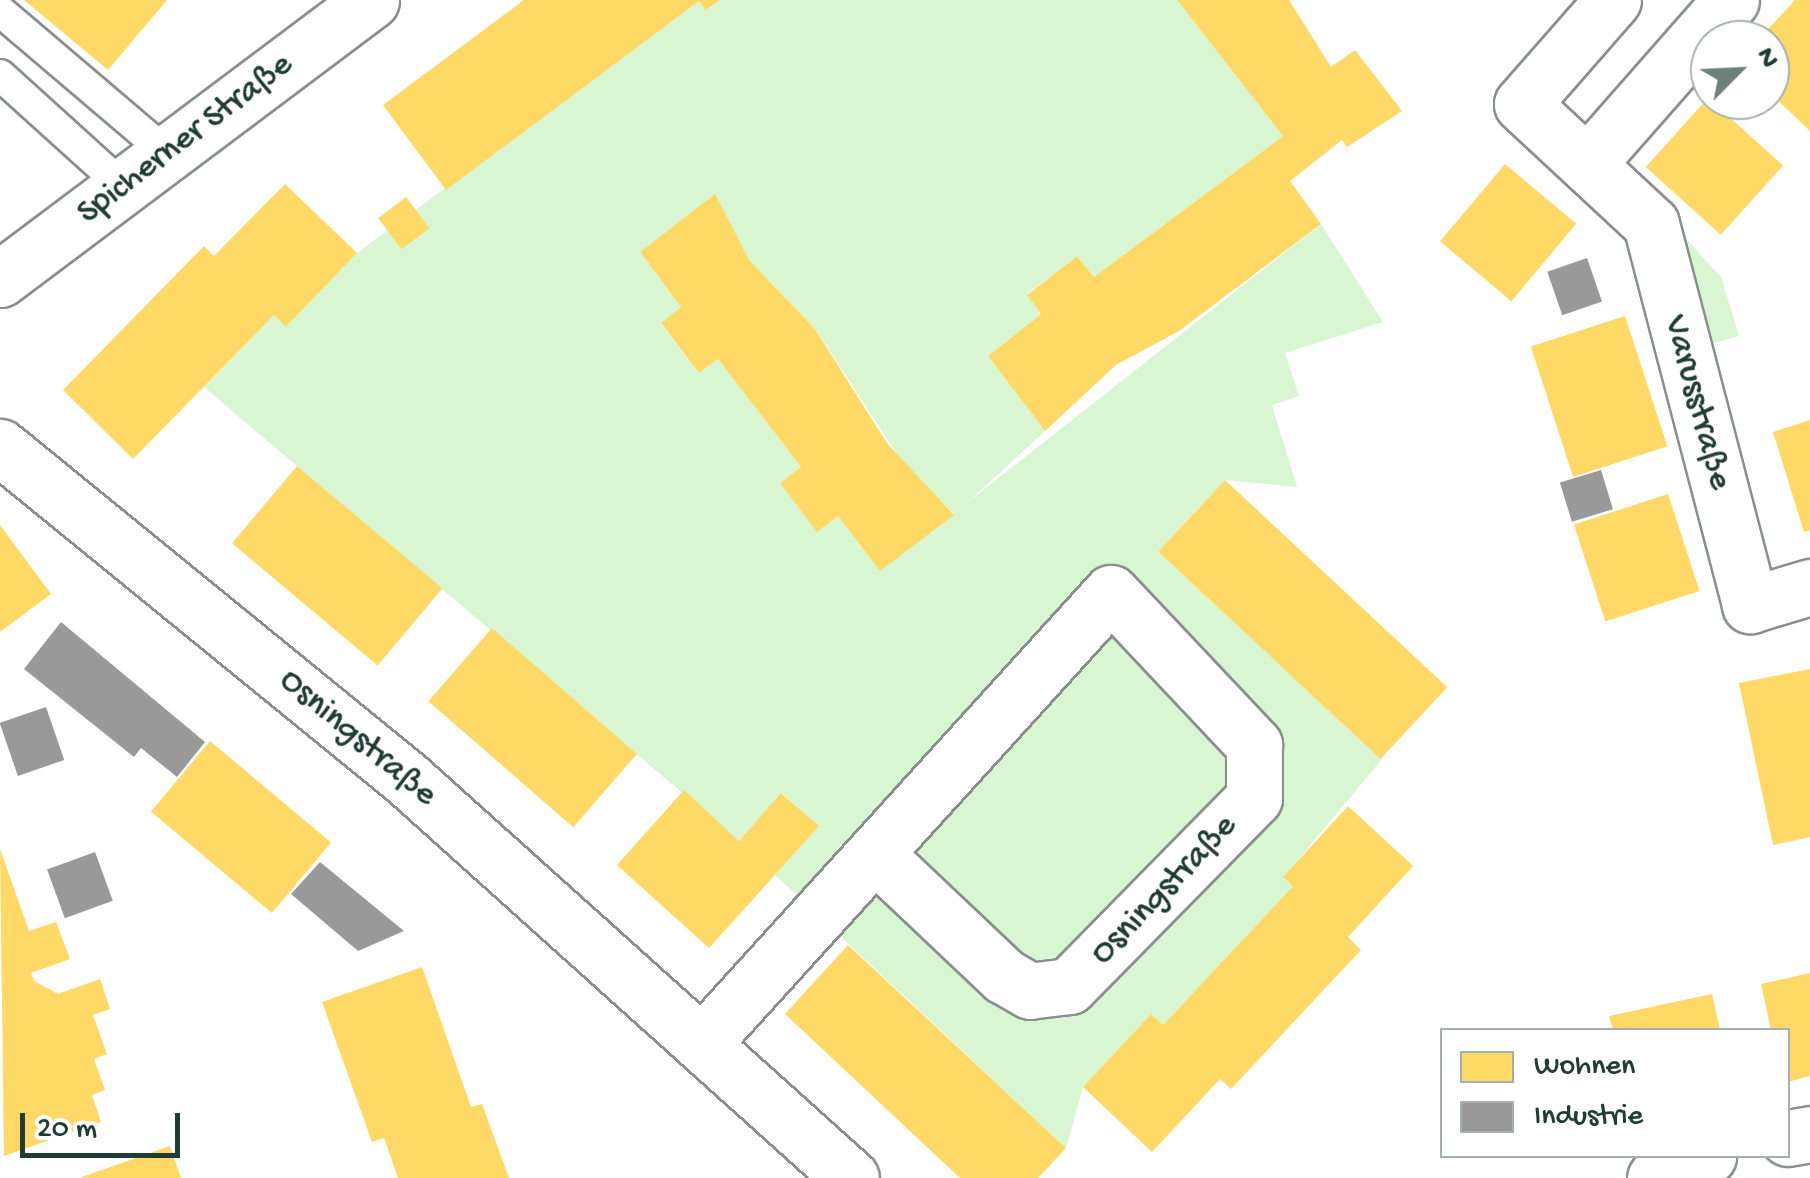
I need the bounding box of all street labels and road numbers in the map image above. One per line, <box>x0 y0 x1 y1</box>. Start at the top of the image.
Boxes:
street label: Spicherner Straße <box>70 45 302 235</box>
street label: Varusstraße <box>1653 311 1739 495</box>
street label: Osningstraße <box>270 661 444 817</box>
street label: Osningstraße <box>1083 807 1247 975</box>

